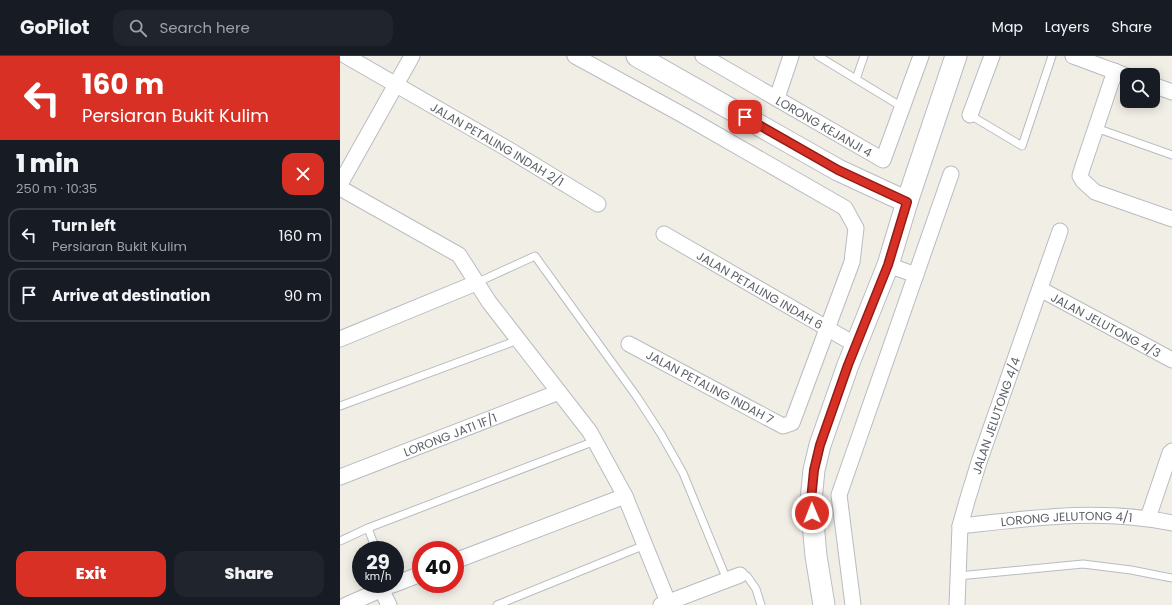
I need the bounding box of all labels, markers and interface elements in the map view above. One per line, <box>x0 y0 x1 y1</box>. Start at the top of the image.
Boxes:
search box <box>113 10 393 46</box>
text: GoPilot <box>20 14 89 41</box>
icon: search <box>127 17 149 39</box>
text: Search here <box>159 17 250 38</box>
text: Map <box>992 17 1023 37</box>
text: Layers <box>1045 17 1089 37</box>
text: Share <box>1111 17 1152 37</box>
text: 160 m <box>82 65 164 104</box>
map controls <box>1120 68 1160 108</box>
button: search <box>1120 68 1160 108</box>
icon: left <box>16 72 68 124</box>
street label: LORONG KEJANJI 4 <box>773 91 876 161</box>
street label: JALAN PETALING INDAH 2/1 <box>427 98 567 190</box>
pin <box>728 100 762 134</box>
text: Persiaran Bukit Kulim <box>82 103 269 128</box>
icon: arrive <box>734 106 756 128</box>
text: 1 min <box>16 147 79 180</box>
button: close <box>282 153 324 195</box>
text: 250 m · 10:35 <box>16 179 97 198</box>
text: Turn left <box>52 215 116 236</box>
icon: left <box>18 224 40 246</box>
text: 160 m <box>279 225 322 246</box>
text: Persiaran Bukit Kulim <box>52 237 187 256</box>
street label: JALAN PETALING INDAH 6 <box>694 246 826 333</box>
icon: arrive <box>18 284 40 306</box>
text: Arrive at destination <box>52 285 210 306</box>
text: 90 m <box>284 285 322 306</box>
street label: JALAN JELUTONG 4/3 <box>1048 288 1164 361</box>
street label: JALAN PETALING INDAH 7 <box>643 346 777 428</box>
street label: JALAN JELUTONG 4/4 <box>967 354 1024 476</box>
street label: LORONG JATI 1F/1 <box>401 408 499 460</box>
position arrow <box>791 492 833 534</box>
street label: LORONG JELUTONG 4/1 <box>1000 507 1133 530</box>
speed limit sign: 40 <box>412 541 464 593</box>
text: 29 <box>366 548 390 576</box>
button: Exit <box>16 551 166 597</box>
button: Share <box>174 551 324 597</box>
text: km/h <box>365 569 391 584</box>

